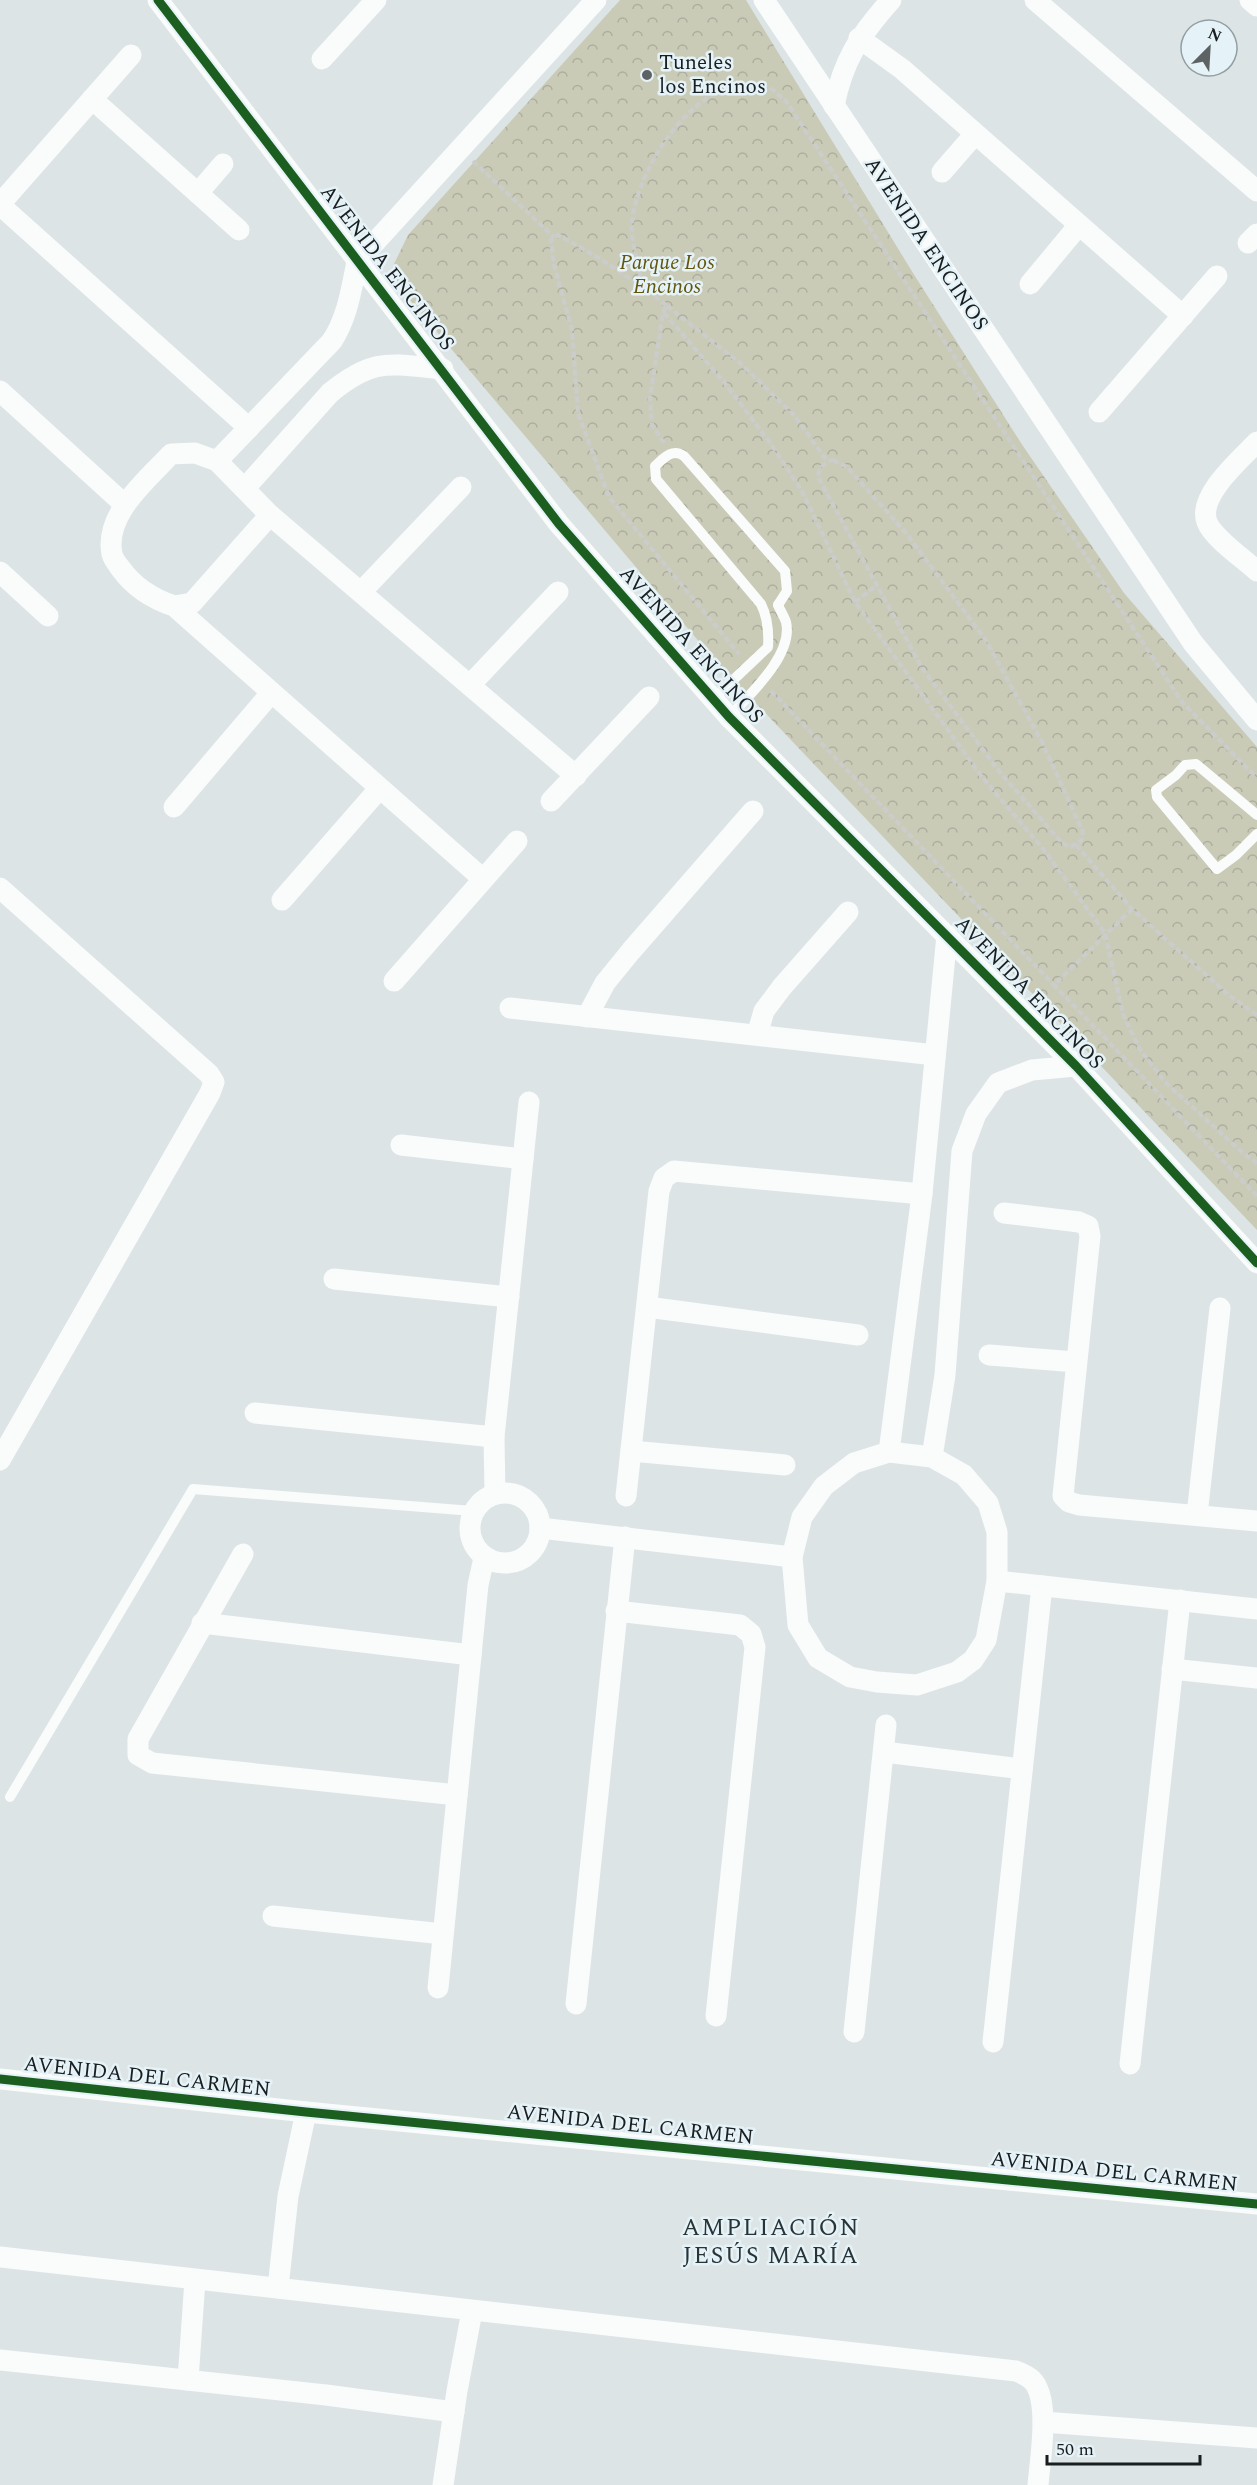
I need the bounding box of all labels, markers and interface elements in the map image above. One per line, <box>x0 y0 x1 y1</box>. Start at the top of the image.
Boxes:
north arrow <box>1179 18 1239 78</box>
text: N <box>1204 22 1226 49</box>
place label: Tuneles los Encinos <box>659 47 766 103</box>
marker: Tuneles los Encinos <box>640 68 654 82</box>
street label: AVENIDA ENCINOS <box>856 151 996 337</box>
street label: AVENIDA ENCINOS <box>312 178 462 358</box>
park label: Parque Los Encinos <box>619 247 715 303</box>
street label: AVENIDA ENCINOS <box>611 559 771 731</box>
street label: AVENIDA ENCINOS <box>947 909 1111 1077</box>
street label: AVENIDA DEL CARMEN <box>22 2048 272 2106</box>
street label: AVENIDA DEL CARMEN <box>505 2096 755 2154</box>
street label: AVENIDA DEL CARMEN <box>989 2143 1239 2201</box>
district label: AMPLIACIÓN JESÚS MARÍA <box>682 2210 860 2274</box>
scale bar <box>1047 2428 1200 2466</box>
text: 50 m <box>1056 2436 1094 2463</box>

